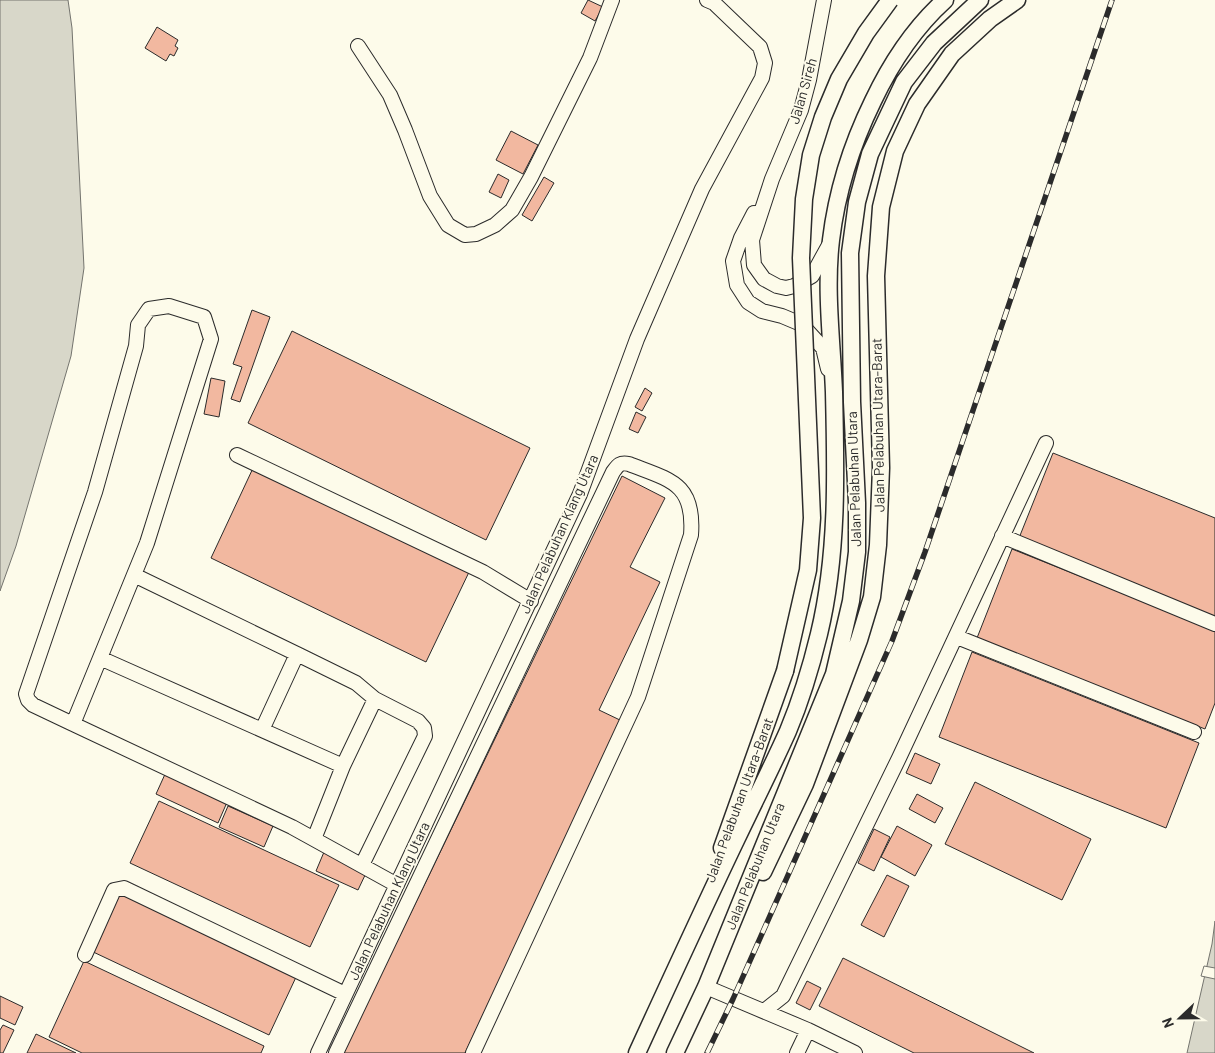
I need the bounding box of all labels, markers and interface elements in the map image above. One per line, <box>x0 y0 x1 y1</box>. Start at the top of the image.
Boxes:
street label: Jalan Sireh <box>785 56 820 126</box>
street label: Jalan Pelabuhan Utara-Barat <box>867 338 888 512</box>
street label: Jalan Pelabuhan Utara <box>843 411 864 547</box>
street label: Jalan Pelabuhan Klang Utara <box>516 452 601 616</box>
street label: Jalan Pelabuhan Utara-Barat <box>701 715 777 885</box>
street label: Jalan Pelabuhan Utara <box>722 800 788 932</box>
street label: Jalan Pelabuhan Klang Utara <box>344 819 433 982</box>
north arrow <box>1155 993 1205 1043</box>
text: N <box>1158 1016 1177 1031</box>

